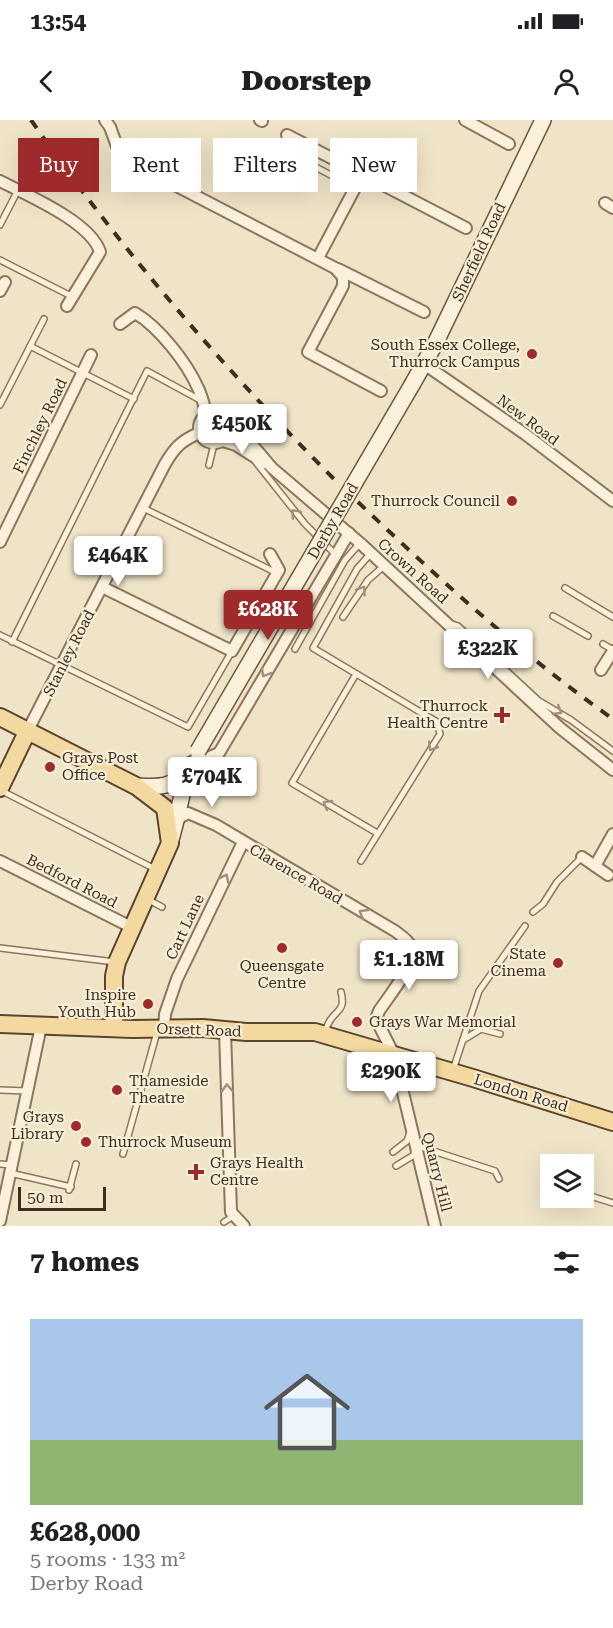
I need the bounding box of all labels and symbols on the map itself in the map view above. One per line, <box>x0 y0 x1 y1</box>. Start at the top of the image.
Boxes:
street label: Sherfield Road <box>448 200 510 304</box>
place label: South Essex College, Thurrock Campus <box>371 336 520 371</box>
marker: South Essex College, Thurrock Campus <box>525 347 539 361</box>
street label: Finchley Road <box>9 375 71 476</box>
street label: New Road <box>493 391 563 449</box>
pin: £450K <box>200 404 284 455</box>
street label: Derby Road <box>304 479 362 562</box>
place label: Thurrock Council <box>371 492 500 510</box>
marker: Thurrock Council <box>505 494 519 508</box>
one-way arrow <box>292 509 303 520</box>
street label: Crown Road <box>374 535 452 608</box>
pin: £464K <box>76 536 160 587</box>
one-way arrow <box>354 585 365 596</box>
pin: £628K <box>226 590 310 641</box>
street label: Stanley Road <box>40 606 99 699</box>
pin: £322K <box>446 629 530 680</box>
one-way arrow <box>261 667 272 678</box>
place label: Thurrock Health Centre <box>387 697 488 732</box>
one-way arrow <box>552 704 562 716</box>
marker: Thurrock Health Centre <box>493 706 511 724</box>
one-way arrow <box>428 740 439 751</box>
place label: Grays Post Office <box>62 749 139 784</box>
pin: £704K <box>170 757 254 808</box>
marker: Grays Post Office <box>43 760 57 774</box>
one-way arrow <box>323 799 333 811</box>
street label: Clarence Road <box>246 840 346 908</box>
street label: Bedford Road <box>24 850 121 912</box>
one-way arrow <box>218 873 229 884</box>
street label: Cart Lane <box>162 891 208 963</box>
one-way arrow <box>359 909 369 920</box>
pin: £1.18M <box>360 940 458 991</box>
marker: Queensgate Centre <box>275 941 289 955</box>
place label: State Cinema <box>491 945 546 980</box>
marker: State Cinema <box>551 956 565 970</box>
place label: Queensgate Centre <box>240 957 324 992</box>
place label: Inspire Youth Hub <box>58 986 136 1021</box>
marker: Inspire Youth Hub <box>141 997 155 1011</box>
place label: Grays War Memorial <box>369 1013 516 1031</box>
marker: Grays War Memorial <box>350 1015 364 1029</box>
street label: Orsett Road <box>156 1020 242 1040</box>
pin: £290K <box>349 1052 433 1103</box>
street label: London Road <box>472 1070 571 1116</box>
place label: Thameside Theatre <box>129 1072 209 1107</box>
marker: Thameside Theatre <box>110 1083 124 1097</box>
one-way arrow <box>220 1084 233 1093</box>
place label: Grays Library <box>11 1108 64 1143</box>
marker: Grays Library <box>69 1119 83 1133</box>
street label: Quarry Hill <box>418 1130 456 1214</box>
place label: Thurrock Museum <box>98 1133 232 1151</box>
marker: Thurrock Museum <box>79 1135 93 1149</box>
place label: Grays Health Centre <box>210 1154 304 1189</box>
marker: Grays Health Centre <box>187 1163 205 1181</box>
scale bar <box>18 1184 106 1212</box>

